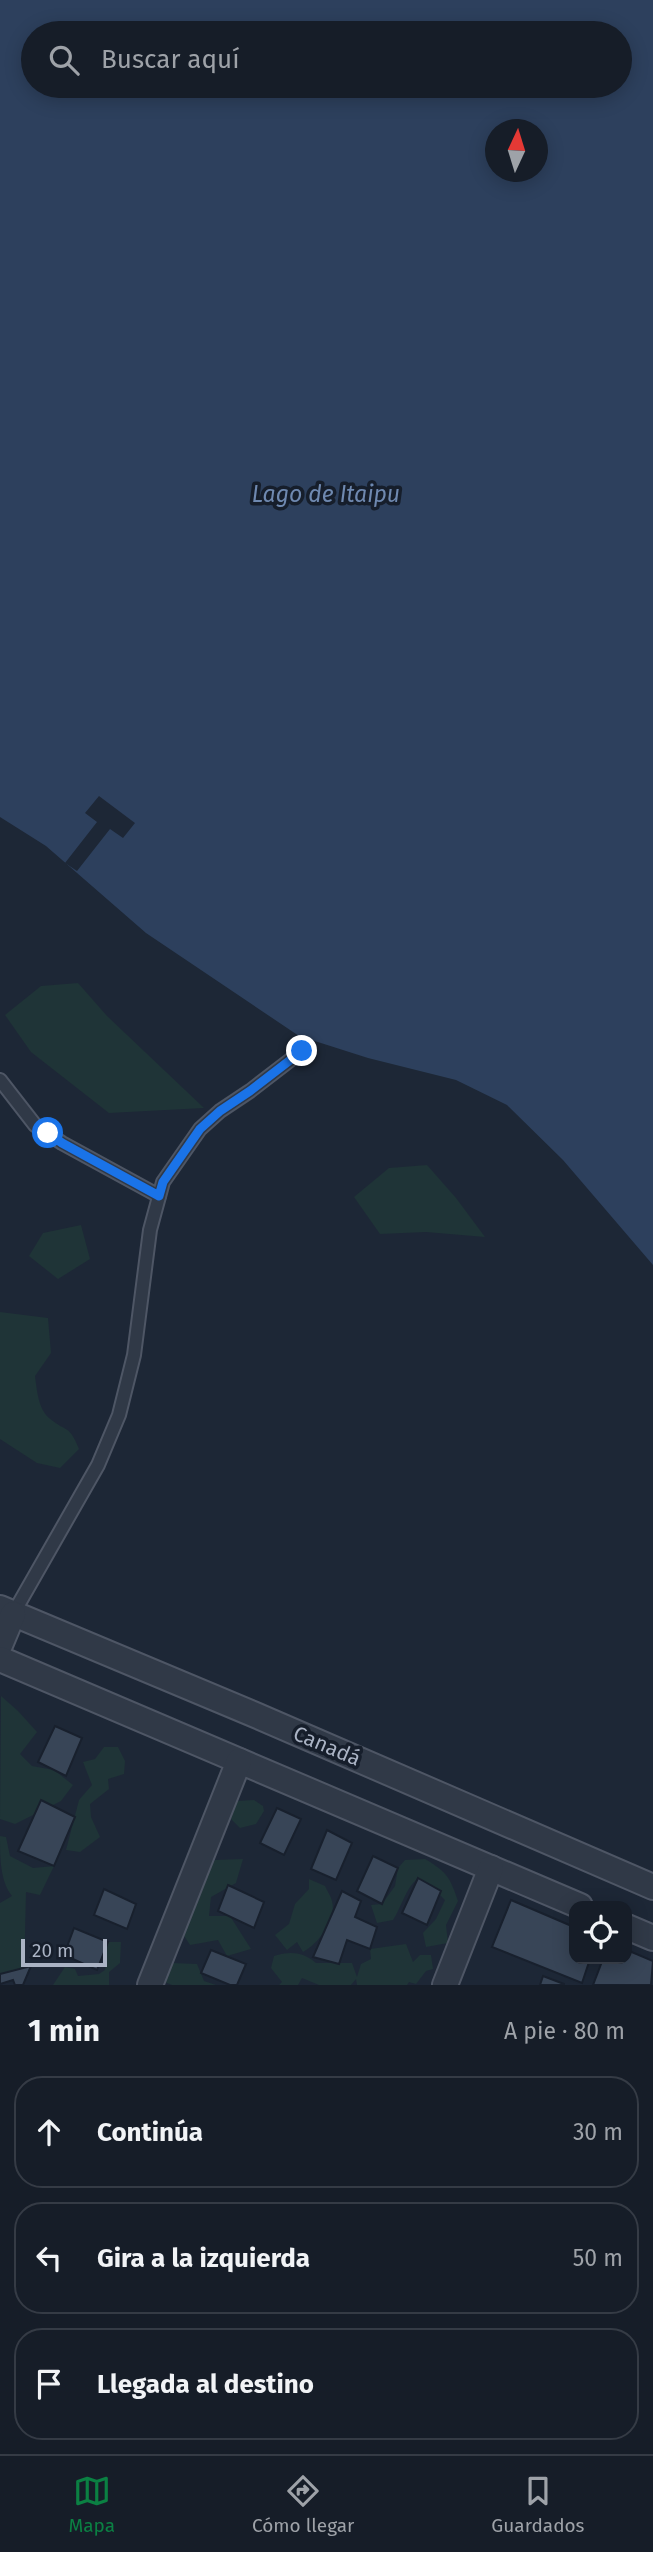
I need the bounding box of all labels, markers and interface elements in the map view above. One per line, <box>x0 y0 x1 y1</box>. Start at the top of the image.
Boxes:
search box <box>21 21 632 98</box>
icon: search <box>45 41 83 79</box>
text: Buscar aquí <box>101 44 239 75</box>
north arrow <box>485 119 548 182</box>
water label: Lago de Itaipu <box>252 480 400 508</box>
route end <box>286 1035 317 1066</box>
route start <box>32 1117 63 1148</box>
street label: Canadá <box>289 1720 365 1772</box>
map controls <box>569 1901 632 1964</box>
button: locate <box>569 1901 632 1964</box>
scale bar <box>21 1936 107 1968</box>
text: 20 m <box>32 1939 73 1962</box>
text: 1 min <box>28 2013 100 2049</box>
text: A pie · 80 m <box>504 2017 625 2045</box>
icon: ahead <box>30 2113 68 2151</box>
text: Continúa <box>97 2117 203 2148</box>
text: 30 m <box>573 2118 623 2146</box>
icon: left <box>30 2239 68 2277</box>
text: Gira a la izquierda <box>97 2243 310 2274</box>
text: 50 m <box>573 2244 623 2272</box>
icon: arrive <box>30 2365 68 2403</box>
text: Llegada al destino <box>97 2369 314 2400</box>
tab: Mapa <box>68 2472 115 2537</box>
tab: Cómo llegar <box>252 2472 354 2537</box>
tab: Guardados <box>491 2472 584 2537</box>

